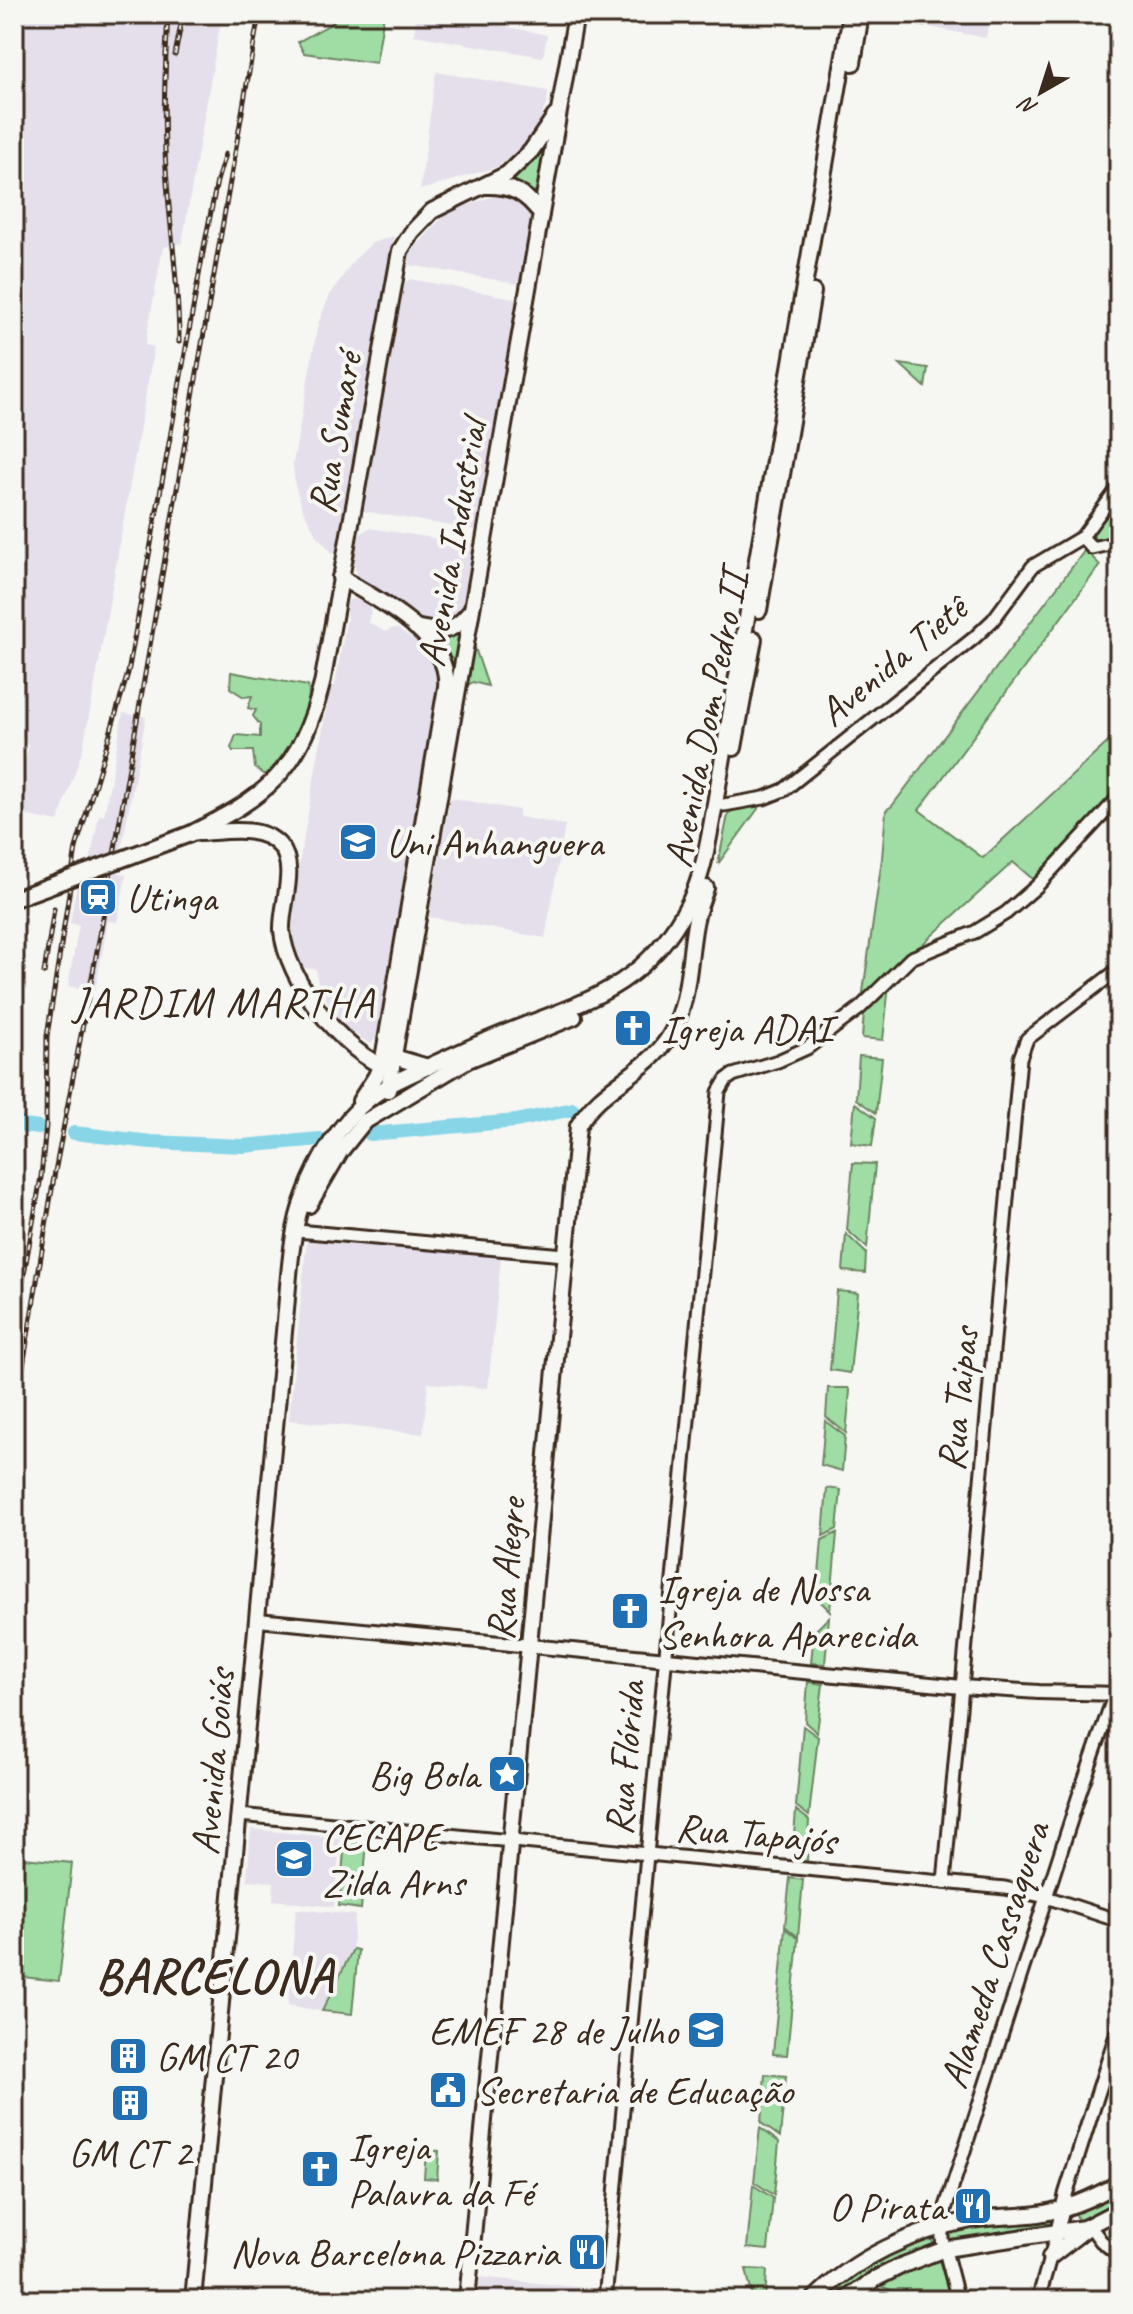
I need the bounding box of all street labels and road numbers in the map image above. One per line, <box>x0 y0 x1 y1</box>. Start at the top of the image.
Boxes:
street label: Rua Sumaré <box>296 343 375 517</box>
street label: Avenida Industrial <box>406 410 499 670</box>
street label: Avenida Dom Pedro II <box>653 559 761 872</box>
street label: Avenida Tietê <box>808 582 980 737</box>
street label: Rua Taipas <box>926 1322 991 1473</box>
street label: Rua Alegre <box>475 1493 537 1642</box>
street label: Avenida Goiás <box>180 1664 246 1857</box>
street label: Rua Flórida <box>593 1676 657 1837</box>
street label: Rua Tapajós <box>674 1802 841 1866</box>
street label: Alameda Cassaquera <box>928 1813 1062 2095</box>

